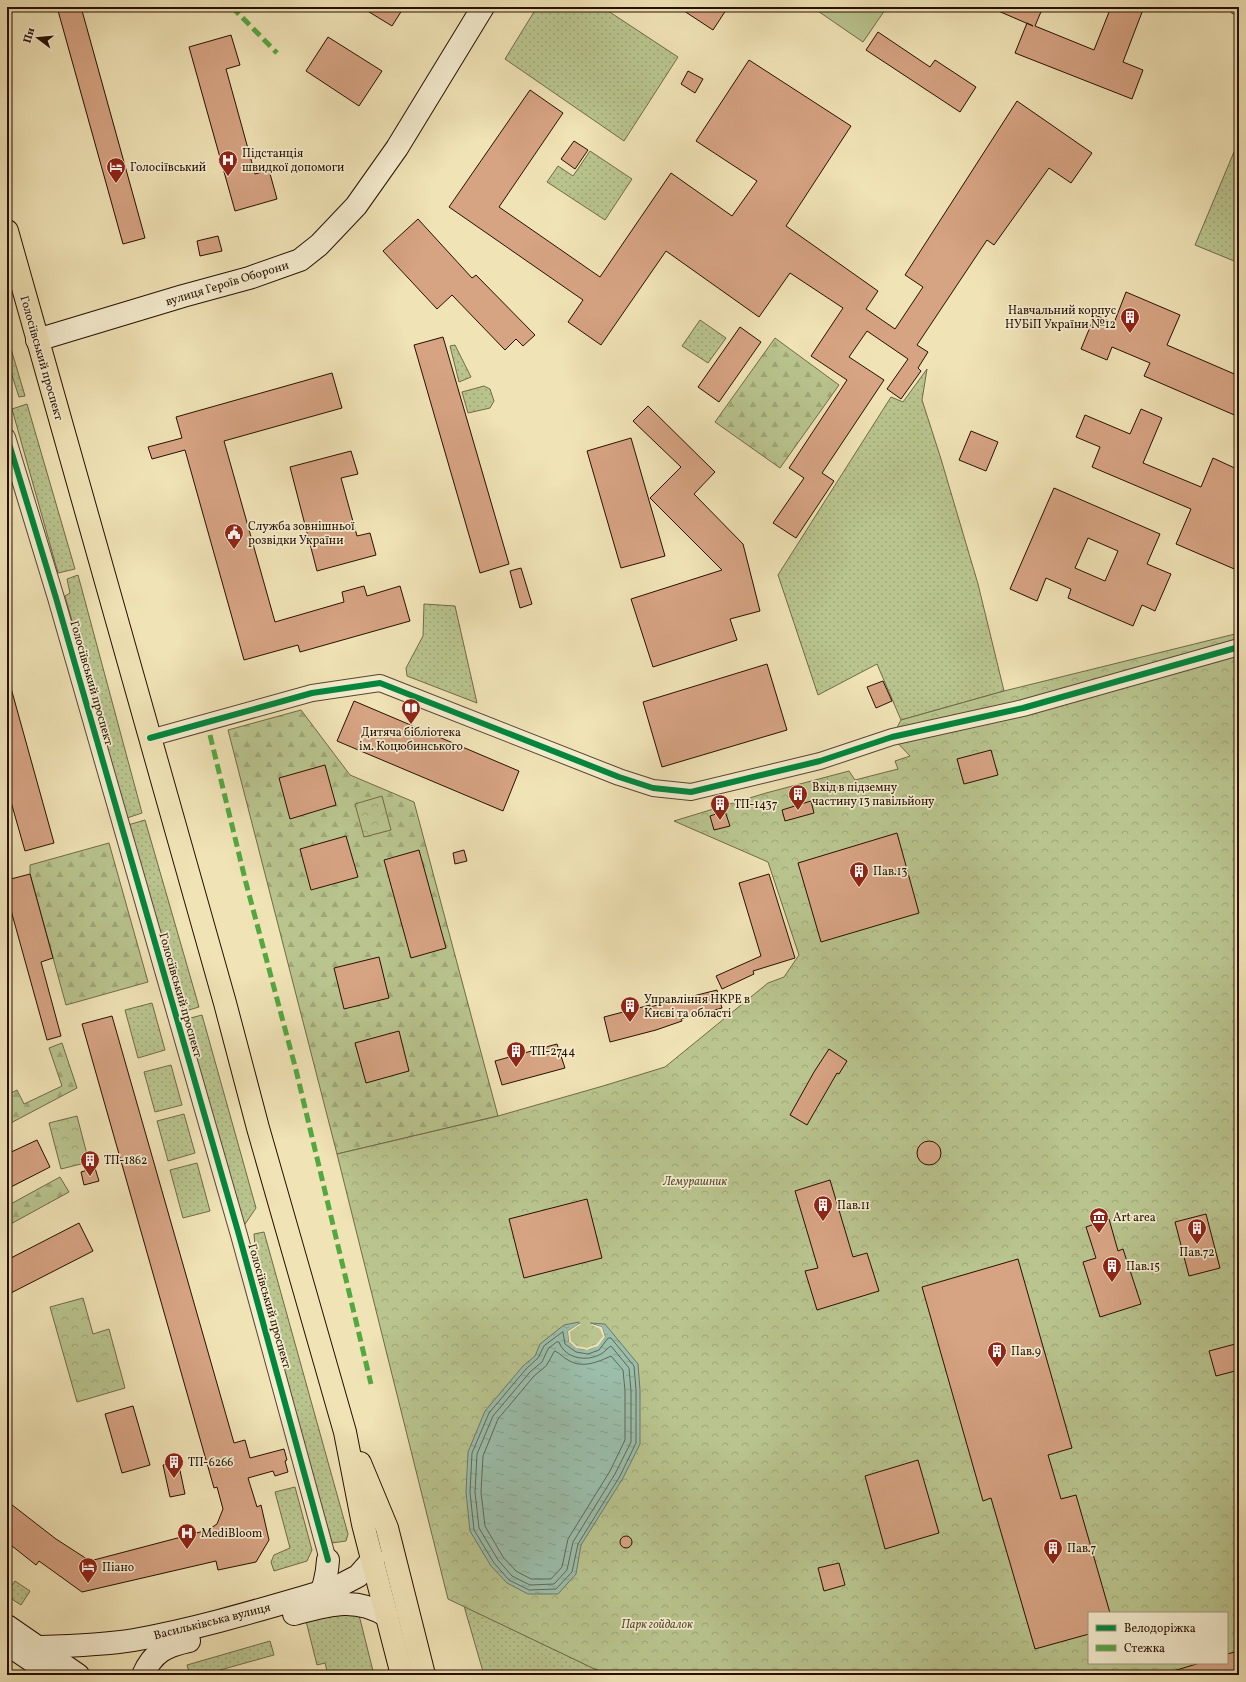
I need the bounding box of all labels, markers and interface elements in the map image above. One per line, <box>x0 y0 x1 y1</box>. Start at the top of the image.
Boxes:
north arrow <box>18 18 58 58</box>
text: Пн <box>20 26 39 45</box>
place label: Підстанція швидкої допомоги <box>242 146 344 176</box>
hospital icon: Підстанція швидкої допомоги <box>217 149 239 177</box>
hotel icon: Голосіївський <box>105 156 127 184</box>
place label: Голосіївський <box>130 160 206 176</box>
street label: вулиця Героїв Оборони <box>164 258 291 310</box>
street label: Голосіївський проспект <box>16 294 67 423</box>
place label: Навчальний корпус НУБіП України №12 <box>1005 303 1116 333</box>
building icon: Навчальний корпус НУБіП України №12 <box>1119 306 1141 334</box>
place label: Служба зовнішньої розвідки України <box>248 519 355 549</box>
public building icon: Служба зовнішньої розвідки України <box>223 522 245 550</box>
street label: Голосіївський проспект <box>66 619 117 748</box>
library icon: Дитяча бібліотека ім. Коцюбинського <box>400 697 422 725</box>
place label: Дитяча бібліотека ім. Коцюбинського <box>359 725 463 755</box>
place label: Вхід в підземну частину 13 павільйону <box>812 780 935 810</box>
building icon: Вхід в підземну частину 13 павільйону <box>787 783 809 811</box>
building icon: ТП-1437 <box>709 793 731 821</box>
place label: ТП-1437 <box>734 797 778 813</box>
building icon: Пав.13 <box>848 860 870 888</box>
place label: Пав.13 <box>873 864 908 880</box>
street label: Голосіївський проспект <box>155 931 206 1060</box>
place label: Управління НКРЕ в Києві та області <box>644 992 750 1022</box>
building icon: Управління НКРЕ в Києві та області <box>619 995 641 1023</box>
building icon: ТП-2744 <box>505 1040 527 1068</box>
place label: ТП-2744 <box>530 1044 575 1060</box>
building icon: ТП-1862 <box>79 1149 101 1177</box>
place label: ТП-1862 <box>104 1153 148 1169</box>
park label: Лемурашник <box>662 1174 727 1190</box>
building icon: Пав.11 <box>812 1194 834 1222</box>
place label: Пав.11 <box>837 1198 870 1214</box>
museum icon: Art area <box>1088 1206 1110 1234</box>
place label: Art area <box>1113 1210 1156 1226</box>
building icon: Пав.72 <box>1186 1217 1208 1245</box>
street label: Голосіївський проспект <box>244 1242 295 1371</box>
place label: Пав.72 <box>1179 1245 1215 1261</box>
building icon: Пав.15 <box>1101 1255 1123 1283</box>
place label: Пав.15 <box>1126 1259 1160 1275</box>
building icon: Пав.9 <box>986 1340 1008 1368</box>
place label: Пав.9 <box>1011 1344 1041 1360</box>
building icon: ТП-6266 <box>163 1451 185 1479</box>
place label: ТП-6266 <box>188 1455 233 1471</box>
hospital icon: MediBloom <box>176 1522 198 1550</box>
place label: MediBloom <box>201 1526 263 1542</box>
building icon: Пав.7 <box>1042 1537 1064 1565</box>
place label: Пав.7 <box>1067 1541 1096 1557</box>
hotel icon: Піано <box>77 1556 99 1584</box>
place label: Піано <box>102 1560 134 1576</box>
street label: Васильківська вулиця <box>152 1600 272 1644</box>
legend <box>1088 1612 1228 1664</box>
park label: Парк гойдалок <box>621 1617 693 1633</box>
text: Велодоріжка <box>1124 1621 1196 1637</box>
text: Стежка <box>1124 1641 1165 1657</box>

